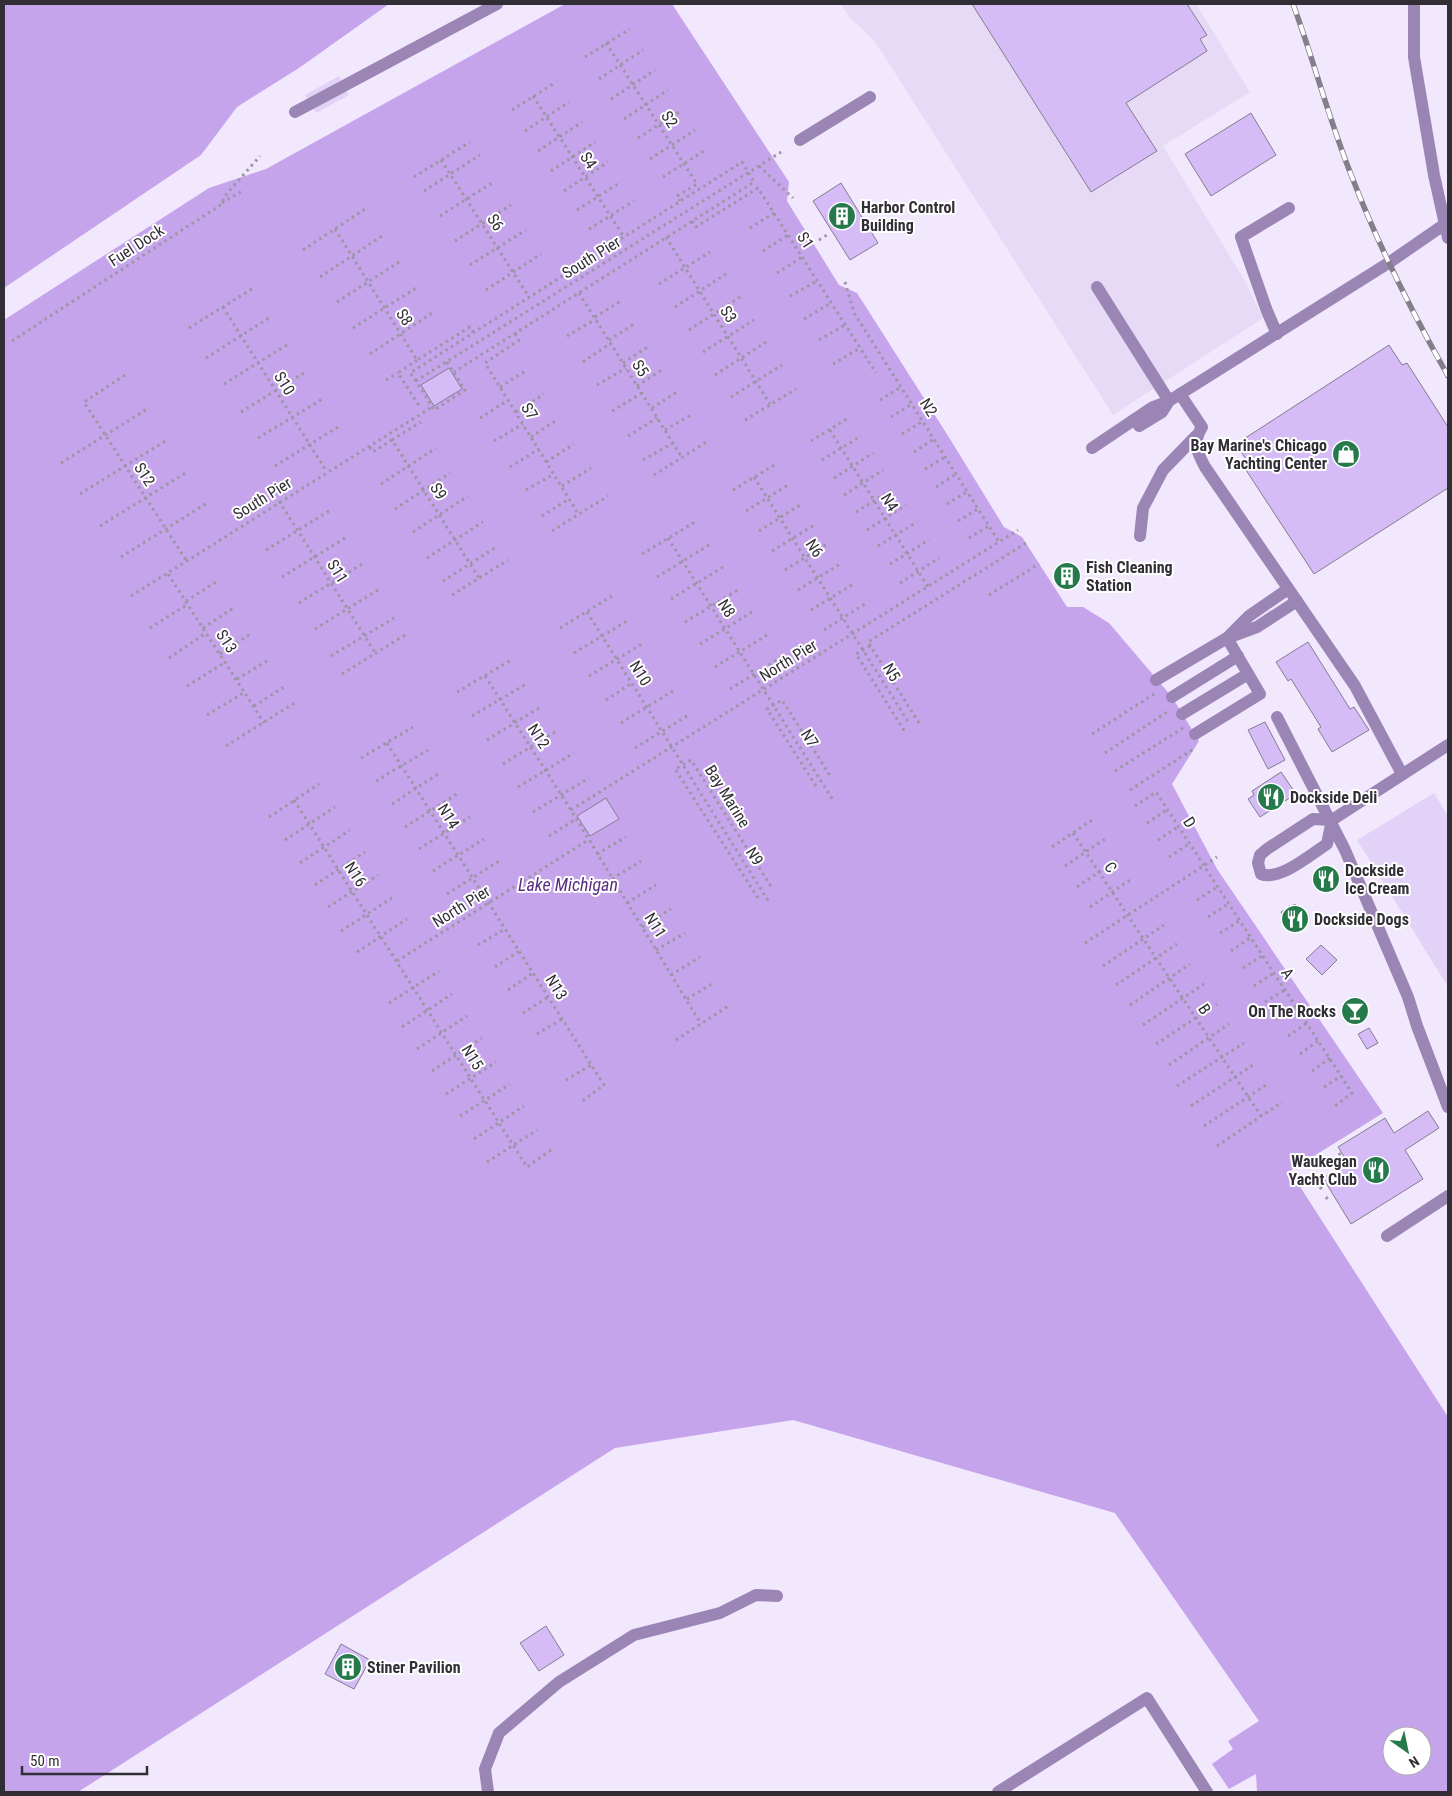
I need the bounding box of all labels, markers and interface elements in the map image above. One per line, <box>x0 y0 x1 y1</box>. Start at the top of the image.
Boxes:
street label: S2 <box>657 107 682 131</box>
street label: S4 <box>576 148 601 172</box>
place label: Harbor Control Building <box>861 198 955 235</box>
building icon: Harbor Control Building <box>827 201 857 231</box>
street label: S6 <box>483 210 508 234</box>
street label: Fuel Dock <box>105 220 168 270</box>
street label: S1 <box>793 228 818 252</box>
street label: South Pier <box>559 232 624 283</box>
street label: S3 <box>716 302 741 326</box>
street label: S8 <box>392 305 417 329</box>
street label: S5 <box>628 356 653 380</box>
street label: S10 <box>270 368 299 399</box>
street label: N2 <box>916 395 941 420</box>
street label: S7 <box>517 399 542 423</box>
place label: Bay Marine's Chicago Yachting Center <box>1191 436 1327 473</box>
shop icon: Bay Marine's Chicago Yachting Center <box>1331 439 1361 469</box>
street label: S12 <box>130 459 159 490</box>
street label: South Pier <box>230 473 295 524</box>
street label: S9 <box>426 479 451 503</box>
street label: N4 <box>877 490 902 515</box>
street label: N6 <box>802 536 827 561</box>
street label: S11 <box>323 556 352 587</box>
place label: Fish Cleaning Station <box>1086 558 1173 595</box>
building icon: Fish Cleaning Station <box>1052 561 1082 591</box>
street label: N8 <box>714 596 739 621</box>
street label: S13 <box>212 626 241 657</box>
street label: North Pier <box>756 635 821 686</box>
street label: N10 <box>626 657 655 689</box>
street label: N5 <box>879 660 904 685</box>
street label: N12 <box>524 720 554 752</box>
street label: N7 <box>797 726 822 751</box>
street label: Bay Marine <box>701 761 754 831</box>
restaurant icon: Dockside Deli <box>1256 782 1286 812</box>
place label: Dockside Deli <box>1290 788 1377 807</box>
street label: N14 <box>434 800 463 832</box>
street label: D <box>1179 813 1200 831</box>
street label: N9 <box>742 844 767 869</box>
street label: N16 <box>341 858 371 890</box>
street label: C <box>1100 858 1121 876</box>
place label: Dockside Ice Cream <box>1345 861 1409 898</box>
restaurant icon: Dockside Ice Cream <box>1311 864 1341 894</box>
water label: Lake Michigan <box>518 874 618 895</box>
street label: North Pier <box>429 881 494 932</box>
restaurant icon: Dockside Dogs <box>1280 904 1310 934</box>
street label: N11 <box>641 909 670 941</box>
place label: Dockside Dogs <box>1314 910 1409 929</box>
street label: A <box>1277 964 1298 982</box>
street label: N13 <box>542 971 571 1003</box>
bar icon: On The Rocks <box>1340 996 1370 1026</box>
street label: B <box>1194 1000 1215 1018</box>
place label: On The Rocks <box>1248 1002 1336 1021</box>
street label: N15 <box>458 1041 487 1073</box>
place label: Waukegan Yacht Club <box>1289 1152 1357 1189</box>
restaurant icon: Waukegan Yacht Club <box>1361 1155 1391 1185</box>
building icon: Stiner Pavilion <box>333 1652 363 1682</box>
place label: Stiner Pavilion <box>367 1658 461 1677</box>
north arrow <box>1382 1726 1432 1776</box>
scale bar <box>22 1744 148 1776</box>
text: 50 m <box>30 1752 60 1770</box>
text: N <box>1406 1753 1422 1771</box>

